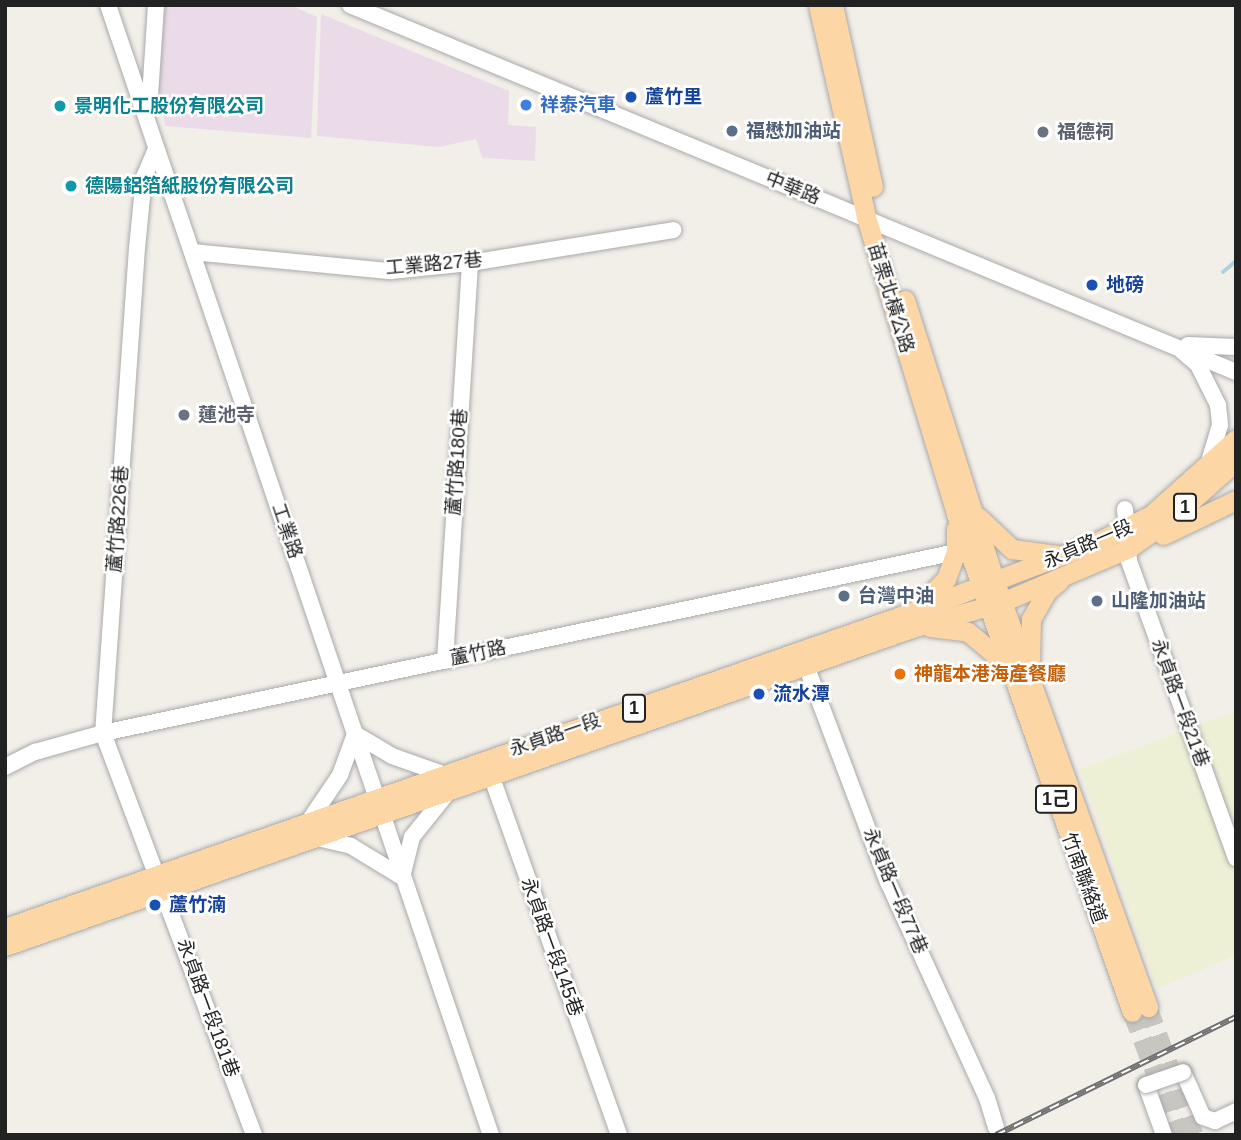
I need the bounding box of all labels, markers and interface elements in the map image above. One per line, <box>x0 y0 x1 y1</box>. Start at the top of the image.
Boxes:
place label: 蘆竹里 <box>645 86 702 108</box>
marker: 蘆竹里 <box>623 89 639 105</box>
place label: 祥泰汽車 <box>540 94 616 116</box>
place label: 景明化工股份有限公司 <box>74 95 264 117</box>
marker: 祥泰汽車 <box>518 97 534 113</box>
marker: 景明化工股份有限公司 <box>52 98 68 114</box>
place label: 福懋加油站 <box>746 120 841 142</box>
place label: 福德祠 <box>1057 121 1114 143</box>
marker: 福懋加油站 <box>724 123 740 139</box>
marker: 福德祠 <box>1035 124 1051 140</box>
street label: 中華路 <box>762 167 824 209</box>
place label: 德陽鋁箔紙股份有限公司 <box>85 175 294 197</box>
marker: 德陽鋁箔紙股份有限公司 <box>63 178 79 194</box>
street label: 苗栗北橫公路 <box>863 240 919 356</box>
street label: 工業路27巷 <box>385 248 483 280</box>
place label: 地磅 <box>1106 274 1144 296</box>
marker: 地磅 <box>1084 277 1100 293</box>
place label: 蓮池寺 <box>198 404 255 426</box>
marker: 蓮池寺 <box>176 407 192 423</box>
street label: 蘆竹路180巷 <box>442 407 472 517</box>
street label: 蘆竹路226巷 <box>103 464 133 574</box>
road number: 1 <box>1173 492 1197 522</box>
street label: 工業路 <box>267 500 307 562</box>
street label: 永貞路一段 <box>1040 515 1136 573</box>
place label: 台灣中油 <box>858 585 934 607</box>
marker: 台灣中油 <box>836 588 852 604</box>
place label: 山隆加油站 <box>1111 590 1206 612</box>
marker: 山隆加油站 <box>1089 593 1105 609</box>
street label: 蘆竹路 <box>448 636 508 670</box>
street label: 永貞路一段21巷 <box>1146 636 1214 770</box>
place label: 神龍本港海產餐廳 <box>914 663 1066 685</box>
marker: 神龍本港海產餐廳 <box>892 666 908 682</box>
place label: 流水潭 <box>773 683 830 705</box>
marker: 流水潭 <box>751 686 767 702</box>
road number: 1 <box>622 694 646 722</box>
street label: 永貞路一段 <box>506 709 604 761</box>
road number: 1己 <box>1033 784 1079 814</box>
street label: 永貞路一段77巷 <box>858 824 932 958</box>
street label: 竹南聯絡道 <box>1057 829 1111 927</box>
street label: 永貞路一段145巷 <box>516 875 588 1019</box>
place label: 蘆竹湳 <box>169 894 226 916</box>
marker: 蘆竹湳 <box>147 897 163 913</box>
street label: 永貞路一段181巷 <box>172 936 244 1080</box>

